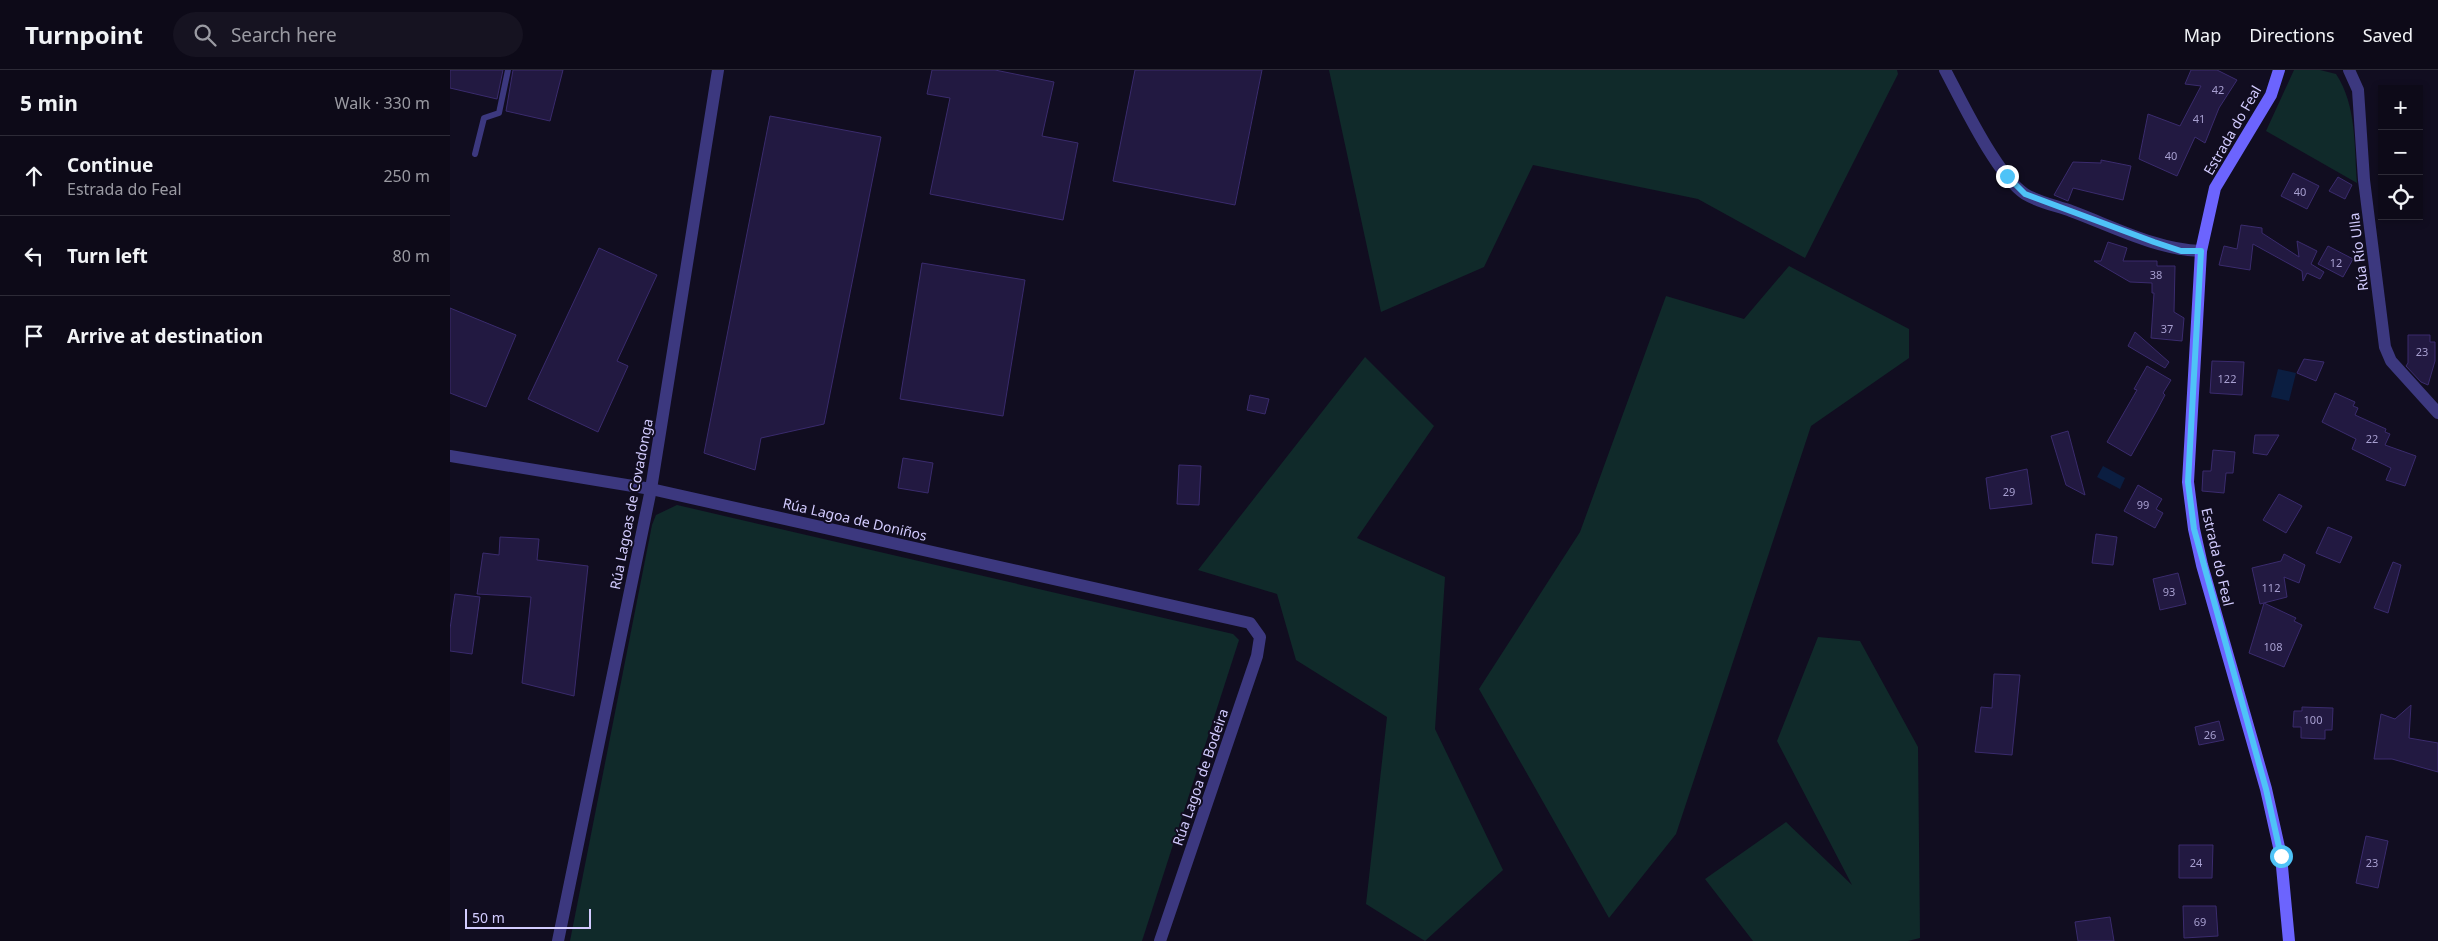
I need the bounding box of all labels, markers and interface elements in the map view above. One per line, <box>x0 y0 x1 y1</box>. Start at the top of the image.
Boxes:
search box <box>173 12 523 57</box>
text: Turnpoint <box>25 18 143 51</box>
icon: search <box>191 21 219 49</box>
text: Search here <box>231 22 337 48</box>
text: Map <box>2184 23 2221 47</box>
text: Directions <box>2249 23 2335 47</box>
text: Saved <box>2363 23 2413 47</box>
street label: Estrada do Feal <box>2199 82 2265 178</box>
house number: 42 <box>2212 82 2224 97</box>
map controls <box>2378 85 2423 220</box>
button: + <box>2378 85 2423 130</box>
text: 5 min <box>20 89 78 117</box>
text: Walk · 330 m <box>335 92 430 114</box>
house number: 41 <box>2193 111 2205 126</box>
button: − <box>2378 130 2423 175</box>
house number: 40 <box>2165 148 2177 163</box>
text: Continue <box>67 152 153 178</box>
icon: ahead <box>20 162 48 190</box>
text: 250 m <box>383 165 430 187</box>
route end <box>1996 165 2019 188</box>
button: locate <box>2378 175 2423 220</box>
text: Estrada do Feal <box>67 178 182 200</box>
house number: 40 <box>2294 184 2306 199</box>
street label: Rúa Río Ulla <box>2344 212 2372 292</box>
icon: left <box>20 242 48 270</box>
text: Turn left <box>67 243 148 269</box>
text: 80 m <box>393 245 430 267</box>
house number: 12 <box>2330 255 2342 270</box>
house number: 38 <box>2150 267 2162 282</box>
house number: 37 <box>2161 321 2173 336</box>
icon: arrive <box>20 322 48 350</box>
text: Arrive at destination <box>67 323 263 349</box>
house number: 23 <box>2416 344 2428 359</box>
house number: 122 <box>2218 371 2236 386</box>
street label: Rúa Lagoas de Covadonga <box>605 417 657 591</box>
house number: 22 <box>2366 431 2378 446</box>
house number: 29 <box>2003 484 2015 499</box>
street label: Rúa Lagoa de Doniños <box>781 493 929 545</box>
house number: 99 <box>2137 497 2149 512</box>
street label: Estrada do Feal <box>2197 506 2239 608</box>
house number: 112 <box>2262 580 2280 595</box>
house number: 93 <box>2163 584 2175 599</box>
house number: 108 <box>2264 639 2282 654</box>
street label: Rúa Lagoa de Bodeira <box>1168 706 1232 848</box>
house number: 100 <box>2304 712 2322 727</box>
house number: 26 <box>2204 727 2216 742</box>
route start <box>2270 845 2293 868</box>
house number: 24 <box>2190 855 2203 870</box>
house number: 23 <box>2366 855 2378 870</box>
scale bar <box>465 906 591 929</box>
text: 50 m <box>472 908 505 927</box>
house number: 69 <box>2194 914 2206 929</box>

